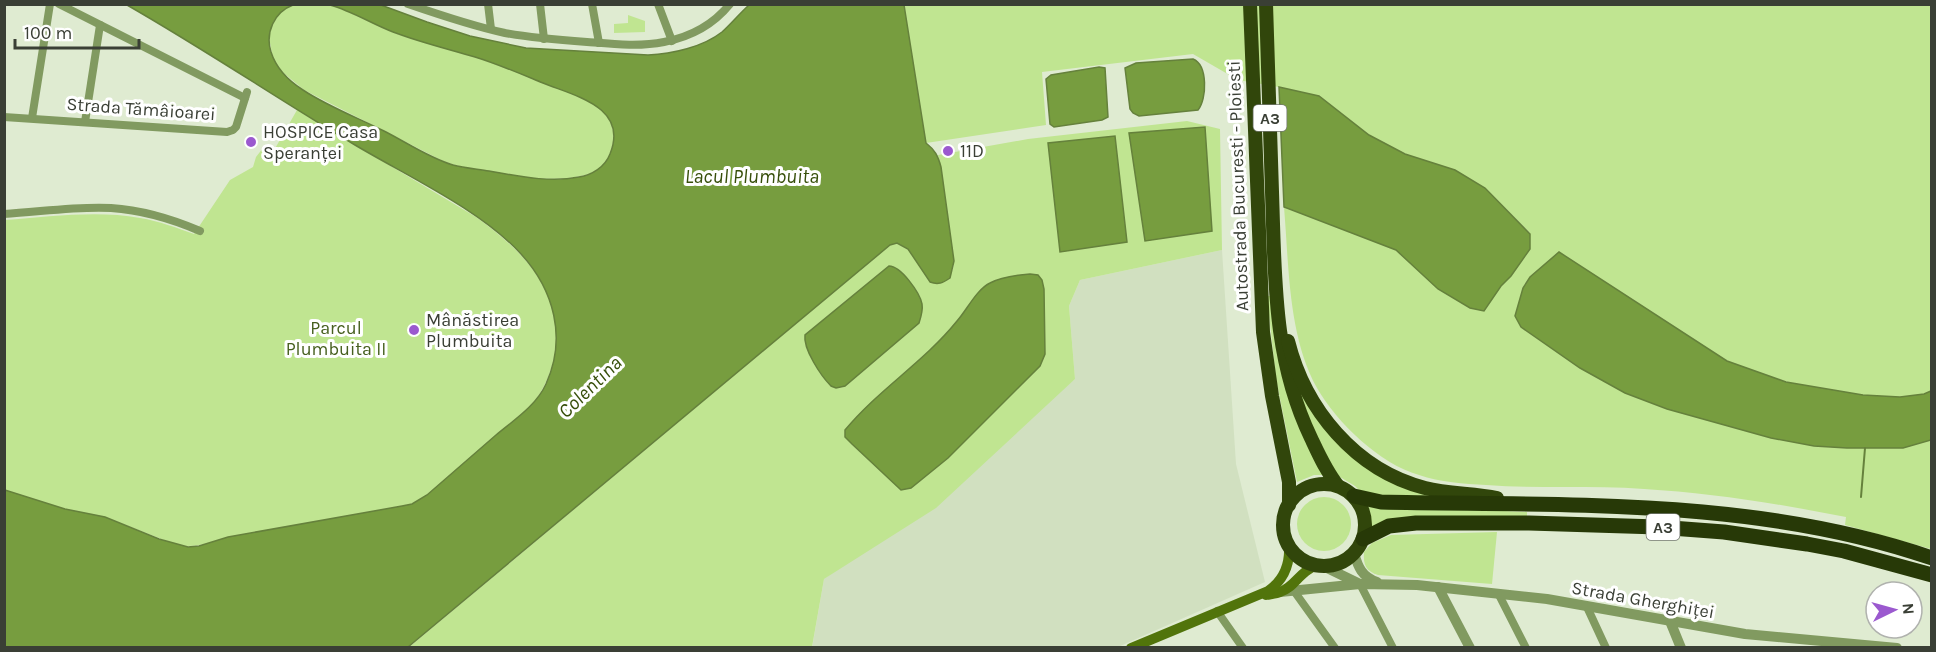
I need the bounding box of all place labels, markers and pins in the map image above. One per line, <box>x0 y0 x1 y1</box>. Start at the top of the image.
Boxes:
place label: HOSPICE Casa Speranței <box>263 121 378 164</box>
marker: HOSPICE Casa Speranței <box>244 135 258 149</box>
place label: 11D <box>960 140 984 162</box>
marker: 11D <box>941 144 955 158</box>
place label: Mânăstirea Plumbuita <box>426 309 519 352</box>
marker: Mânăstirea Plumbuita <box>407 323 421 337</box>

